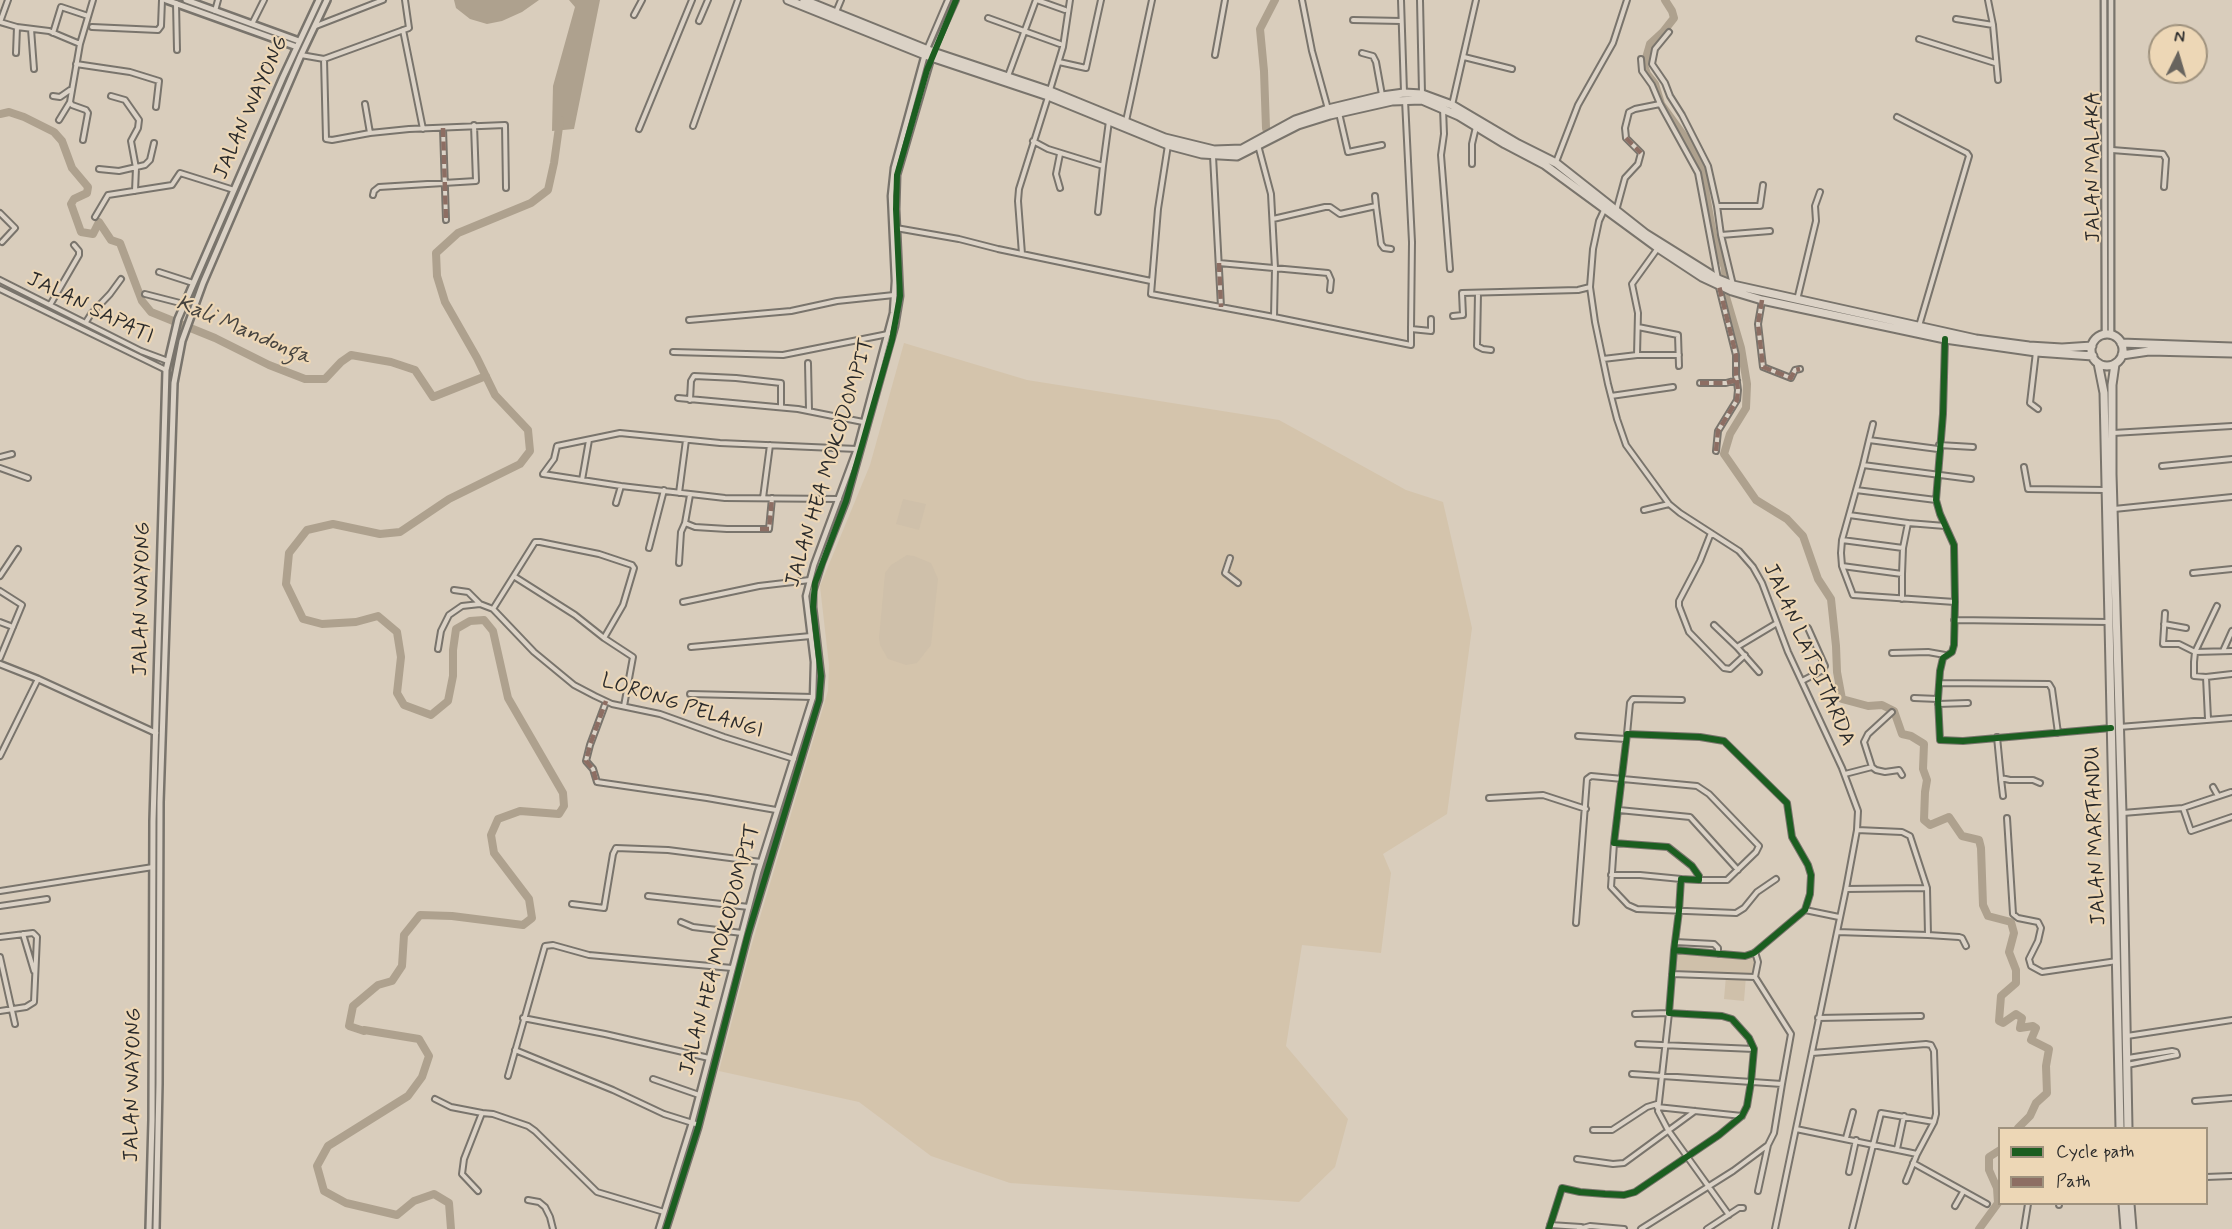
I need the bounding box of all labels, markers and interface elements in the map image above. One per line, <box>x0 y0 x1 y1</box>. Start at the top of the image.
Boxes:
north arrow <box>2148 24 2208 84</box>
text: N <box>2173 27 2186 48</box>
street label: JALAN WAYONG <box>209 32 295 184</box>
street label: JALAN MALAKA <box>2082 91 2108 243</box>
street label: JALAN SAPATI <box>23 267 157 351</box>
water label: Kali Mandonga <box>172 291 314 371</box>
street label: JALAN HEA MOKODOMPIT <box>781 336 881 590</box>
street label: JALAN WAYONG <box>129 522 157 676</box>
street label: JALAN LATSITARDA <box>1756 560 1860 750</box>
street label: LORONG PELANGI <box>598 669 766 745</box>
street label: JALAN MARTANDU <box>2081 746 2113 926</box>
street label: JALAN HEA MOKODOMPIT <box>675 822 767 1078</box>
street label: JALAN WAYONG <box>120 1008 148 1162</box>
legend <box>1998 1127 2208 1205</box>
text: Cycle path <box>2056 1140 2134 1164</box>
text: Path <box>2056 1170 2091 1194</box>

